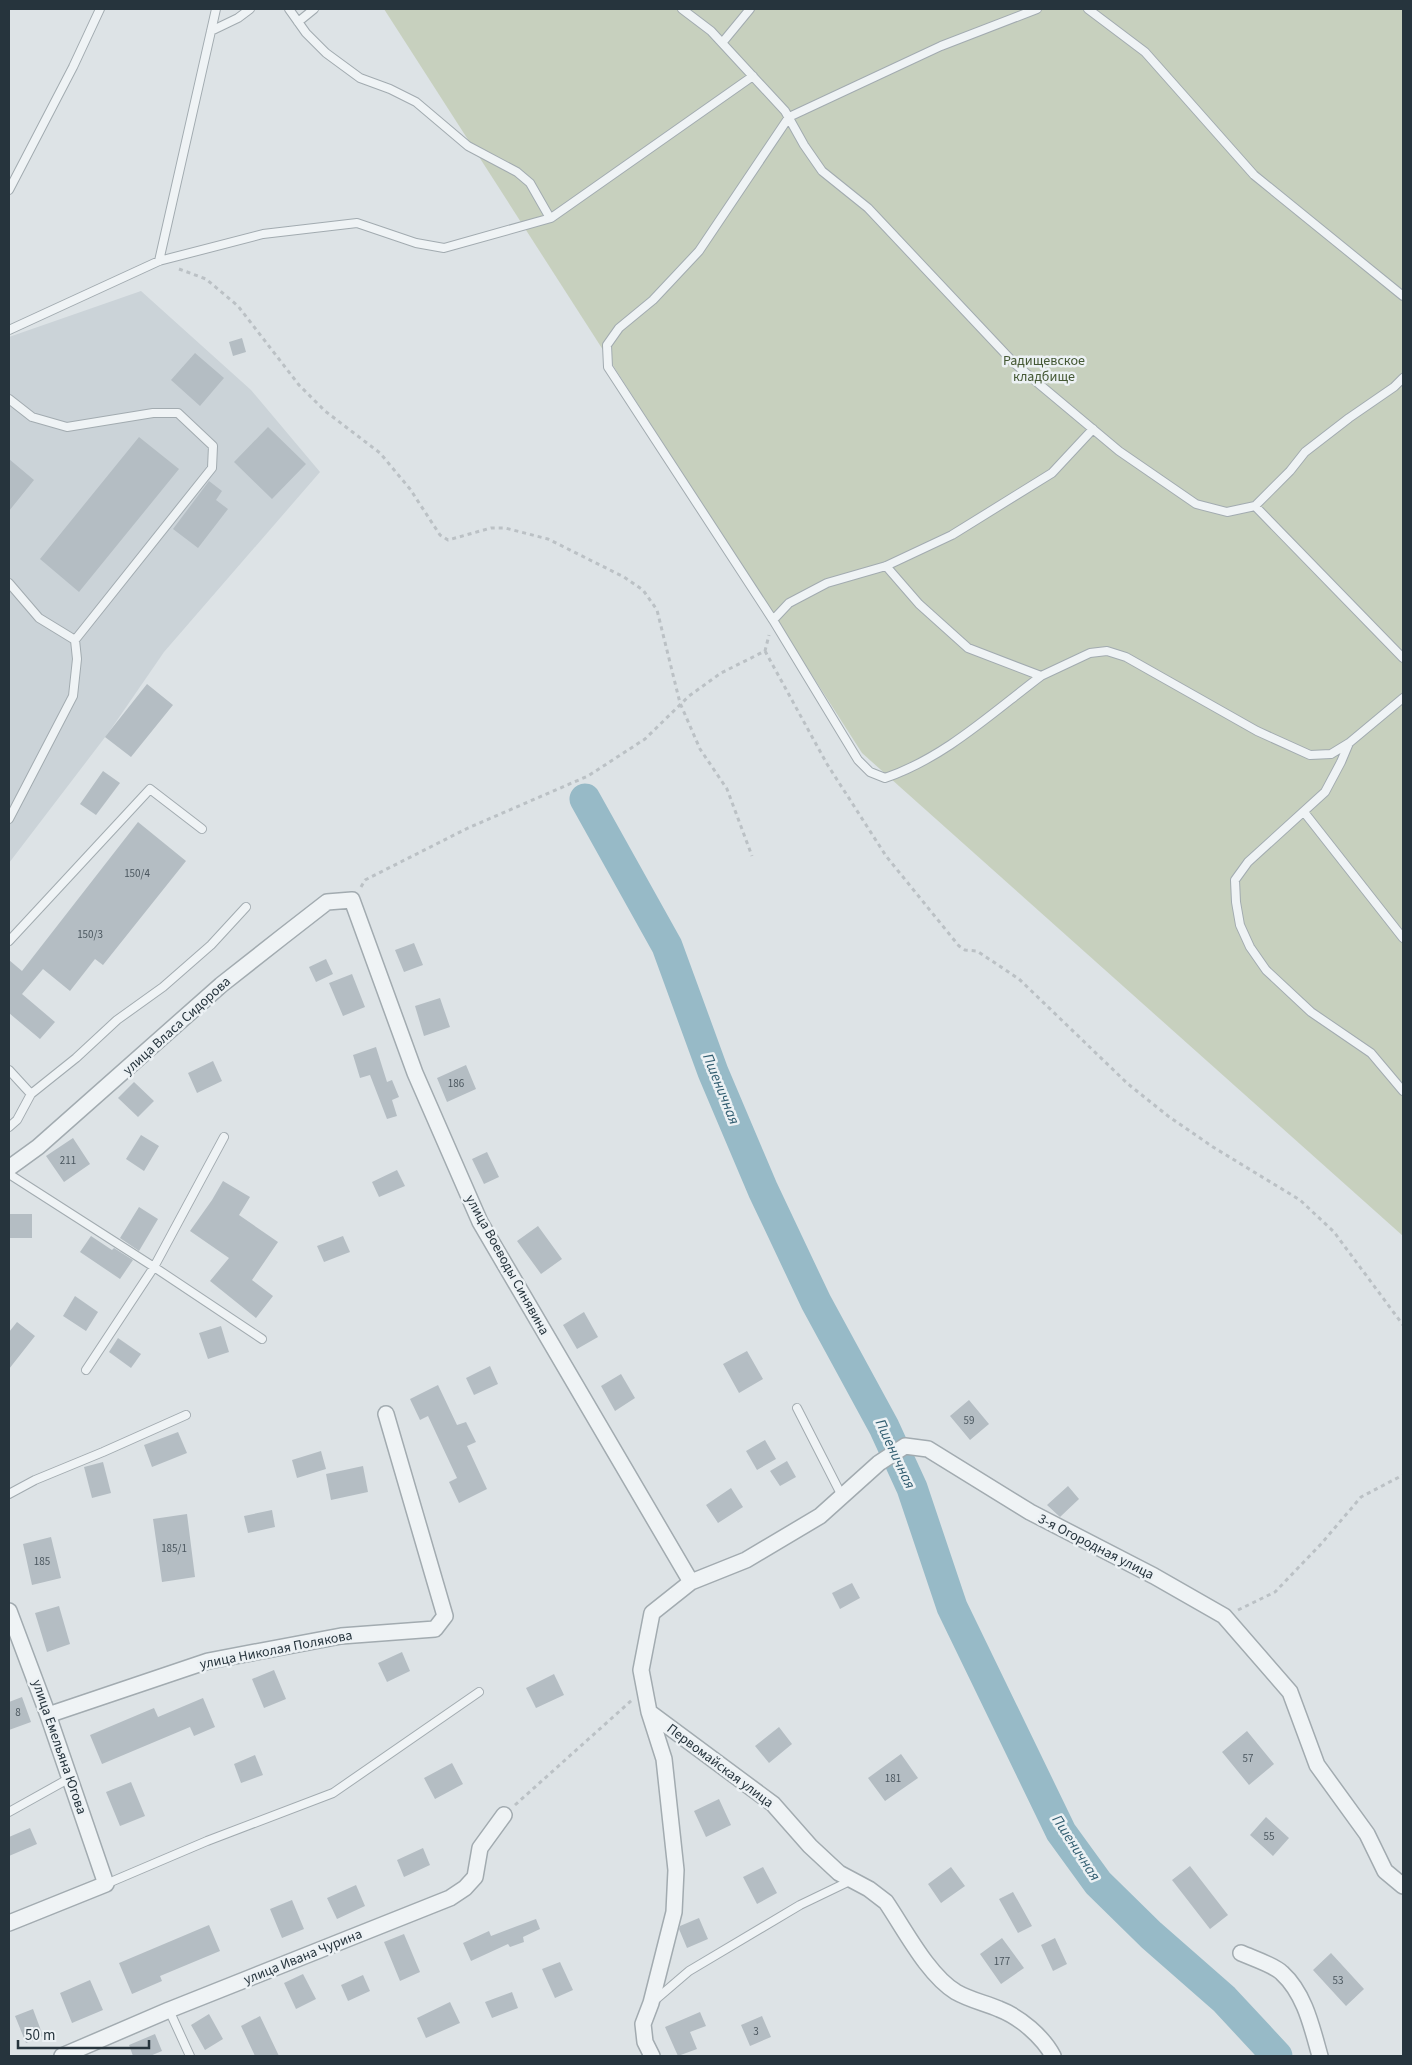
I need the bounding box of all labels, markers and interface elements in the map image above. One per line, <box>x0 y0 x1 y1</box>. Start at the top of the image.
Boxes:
park label: Радищевское кладбище <box>1003 351 1085 387</box>
house number: 150/4 <box>124 866 150 881</box>
house number: 150/3 <box>77 927 103 942</box>
street label: улица Власа Сидорова <box>119 972 235 1080</box>
water label: Пшеничная <box>697 1050 745 1128</box>
house number: 186 <box>448 1076 465 1091</box>
house number: 211 <box>60 1153 76 1168</box>
street label: улица Воеводы Синявина <box>460 1191 554 1339</box>
house number: 59 <box>964 1413 974 1428</box>
water label: Пшеничная <box>870 1416 920 1492</box>
street label: 3-я Огородная улица <box>1035 1509 1157 1585</box>
house number: 185/1 <box>161 1541 187 1556</box>
house number: 185 <box>34 1554 50 1569</box>
street label: улица Николая Полякова <box>198 1625 354 1675</box>
street label: улица Емельяна Югова <box>27 1677 91 1817</box>
house number: 8 <box>15 1705 21 1720</box>
street label: Первомайская улица <box>662 1719 778 1813</box>
house number: 57 <box>1243 1751 1253 1766</box>
house number: 181 <box>885 1771 901 1786</box>
water label: Пшеничная <box>1047 1811 1105 1885</box>
house number: 55 <box>1264 1829 1274 1844</box>
street label: улица Ивана Чурина <box>241 1924 365 1990</box>
house number: 177 <box>994 1954 1010 1969</box>
house number: 53 <box>1333 1973 1343 1988</box>
scale bar <box>18 2018 149 2050</box>
house number: 3 <box>753 2024 759 2039</box>
text: 50 m <box>25 2025 55 2046</box>

